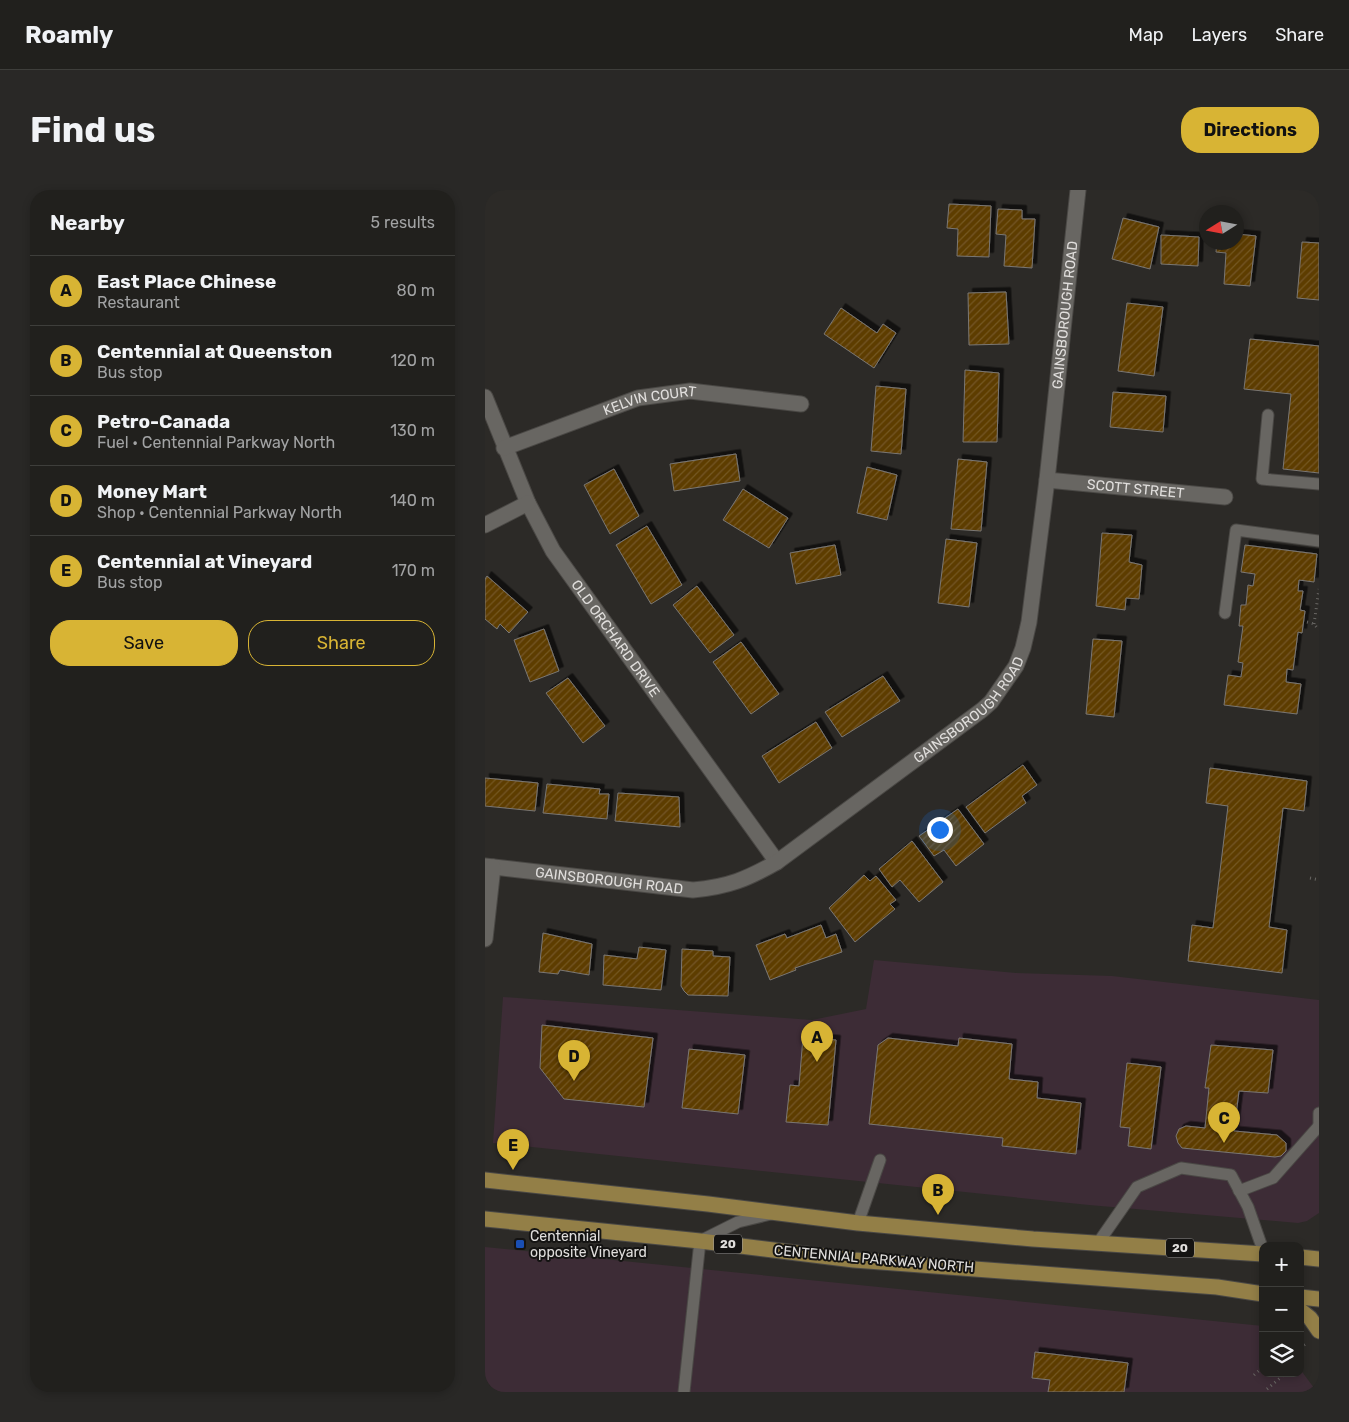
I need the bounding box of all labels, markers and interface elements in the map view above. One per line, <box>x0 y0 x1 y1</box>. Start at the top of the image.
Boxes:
text: Roamly <box>25 21 113 49</box>
text: Map <box>1129 24 1164 46</box>
text: Layers <box>1192 24 1247 46</box>
text: Share <box>1275 24 1324 46</box>
button: Directions <box>1181 107 1319 153</box>
text: Find us <box>30 109 155 151</box>
north arrow <box>1199 205 1244 250</box>
text: Nearby <box>50 210 125 235</box>
text: 5 results <box>371 213 435 232</box>
street label: GAINSBOROUGH ROAD <box>1048 240 1081 390</box>
text: East Place Chinese <box>97 270 276 293</box>
text: A <box>60 281 72 300</box>
text: 80 m <box>397 281 435 300</box>
text: Restaurant <box>97 293 180 312</box>
text: Centennial at Queenston <box>97 340 332 363</box>
text: B <box>60 351 72 370</box>
text: 120 m <box>390 351 435 370</box>
text: Bus stop <box>97 363 163 382</box>
street label: KELVIN COURT <box>601 382 697 419</box>
text: Petro-Canada <box>97 410 230 433</box>
text: C <box>60 421 72 440</box>
text: 130 m <box>390 421 435 440</box>
text: Fuel · Centennial Parkway North <box>97 433 335 452</box>
street label: SCOTT STREET <box>1086 475 1185 502</box>
text: Money Mart <box>97 480 207 503</box>
text: D <box>60 491 72 510</box>
text: 140 m <box>390 491 435 510</box>
text: Shop · Centennial Parkway North <box>97 503 342 522</box>
text: Centennial at Vineyard <box>97 550 312 573</box>
text: E <box>61 561 71 580</box>
text: 170 m <box>392 561 435 580</box>
text: Bus stop <box>97 573 163 592</box>
street label: OLD ORCHARD DRIVE <box>568 576 664 700</box>
button: Save <box>50 620 238 666</box>
button: Share <box>248 620 435 666</box>
street label: GAINSBOROUGH ROAD <box>910 654 1027 767</box>
your location <box>927 817 953 843</box>
street label: GAINSBOROUGH ROAD <box>534 863 684 897</box>
pin: A <box>801 1021 833 1062</box>
pin: D <box>558 1040 590 1081</box>
pin: C <box>1208 1102 1240 1143</box>
pin: E <box>497 1129 529 1170</box>
pin: B <box>922 1174 954 1215</box>
place label: Centennial opposite Vineyard <box>530 1228 647 1261</box>
road number: 20 <box>714 1234 742 1254</box>
marker: Centennial opposite Vineyard <box>514 1238 526 1250</box>
road number: 20 <box>1166 1238 1194 1258</box>
street label: CENTENNIAL PARKWAY NORTH <box>773 1242 975 1276</box>
map controls <box>1259 1242 1304 1377</box>
button: + <box>1259 1242 1304 1287</box>
button: − <box>1259 1287 1304 1332</box>
button: layers <box>1259 1332 1304 1377</box>

